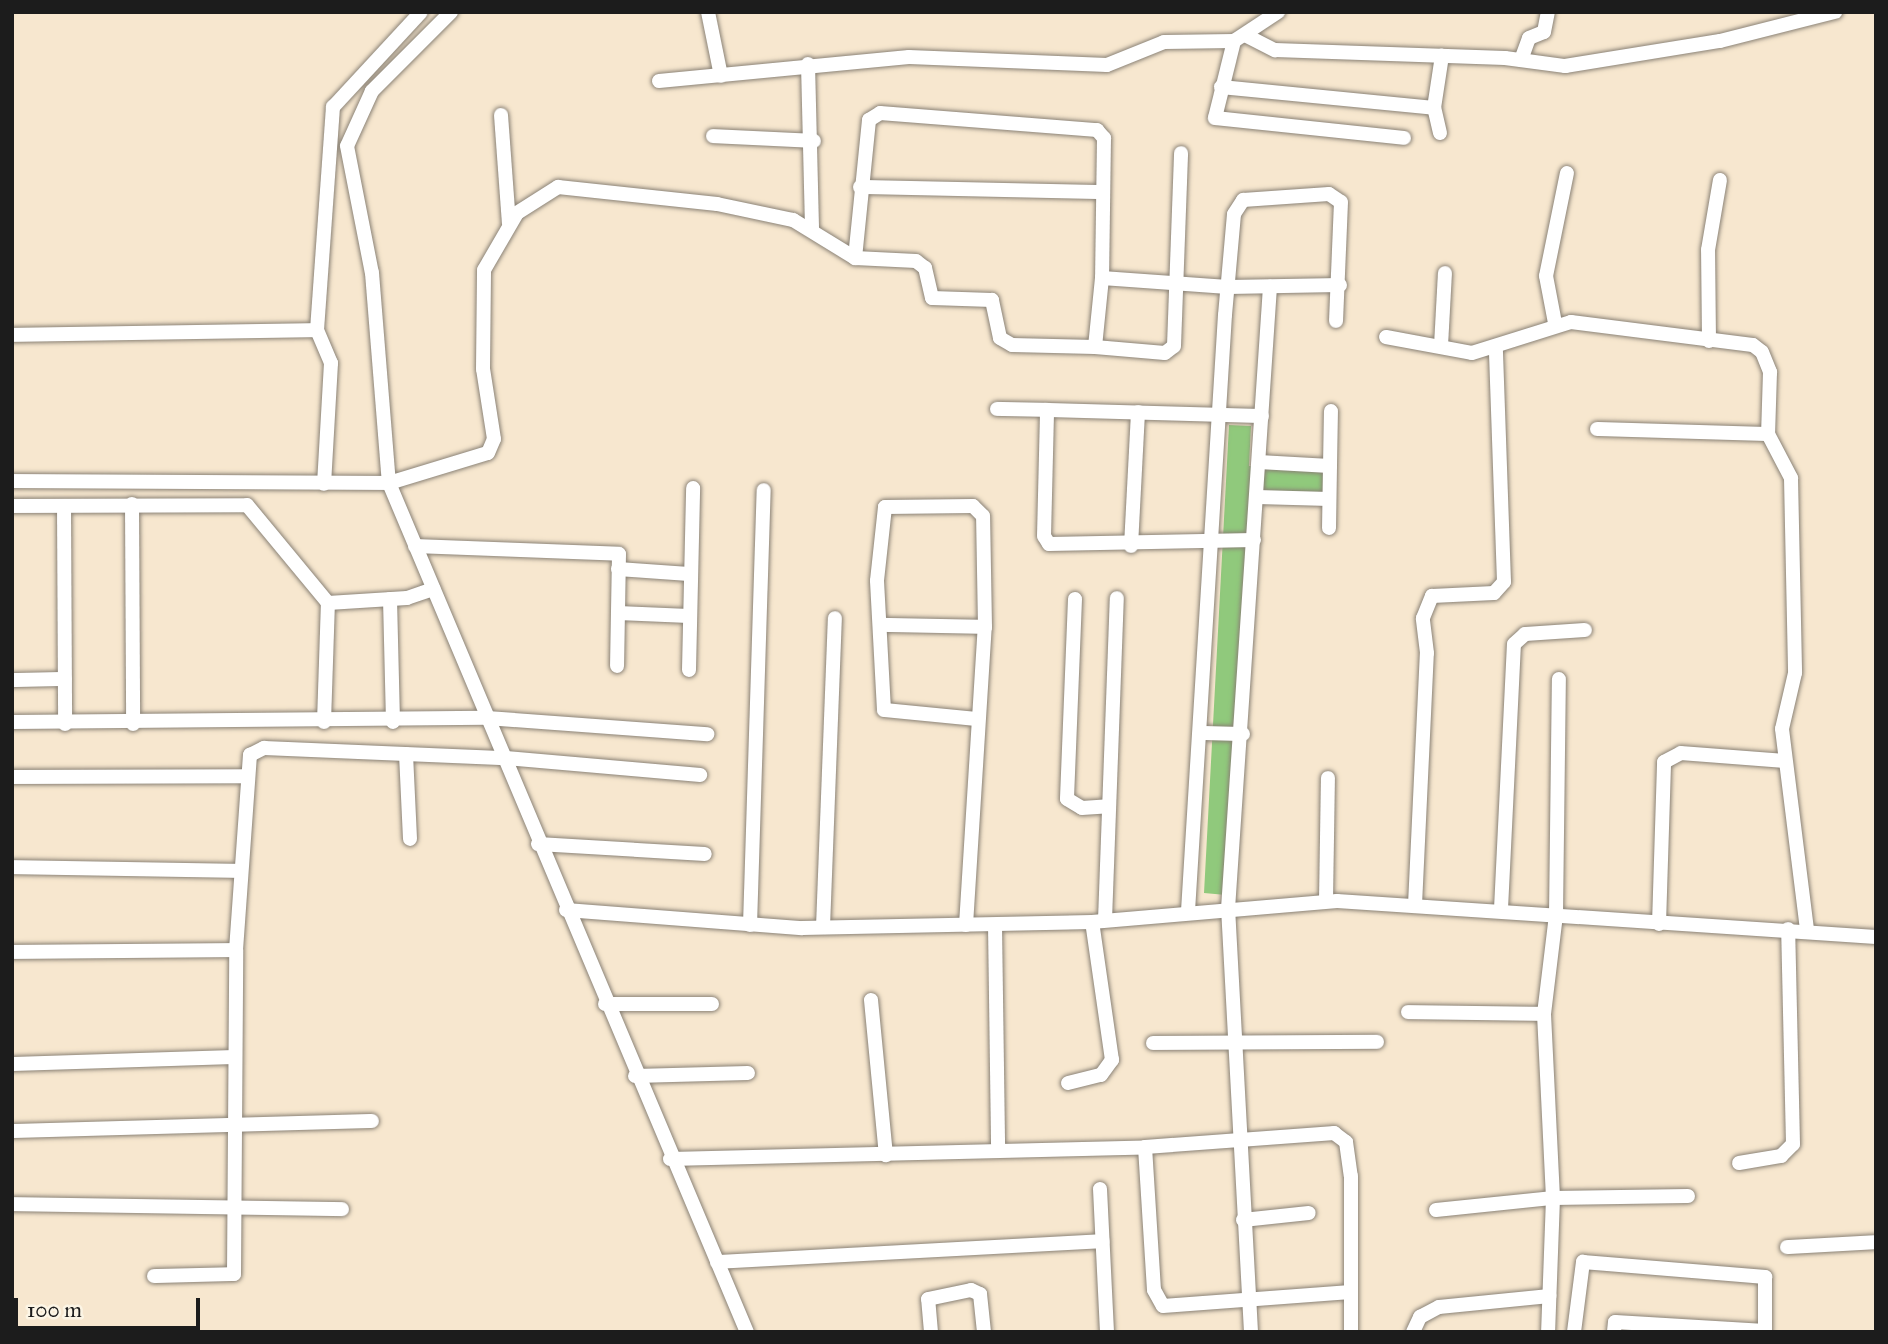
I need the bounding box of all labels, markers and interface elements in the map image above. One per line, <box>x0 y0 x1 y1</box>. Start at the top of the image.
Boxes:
scale bar <box>18 1284 203 1328</box>
text: 100 m <box>27 1297 82 1323</box>

